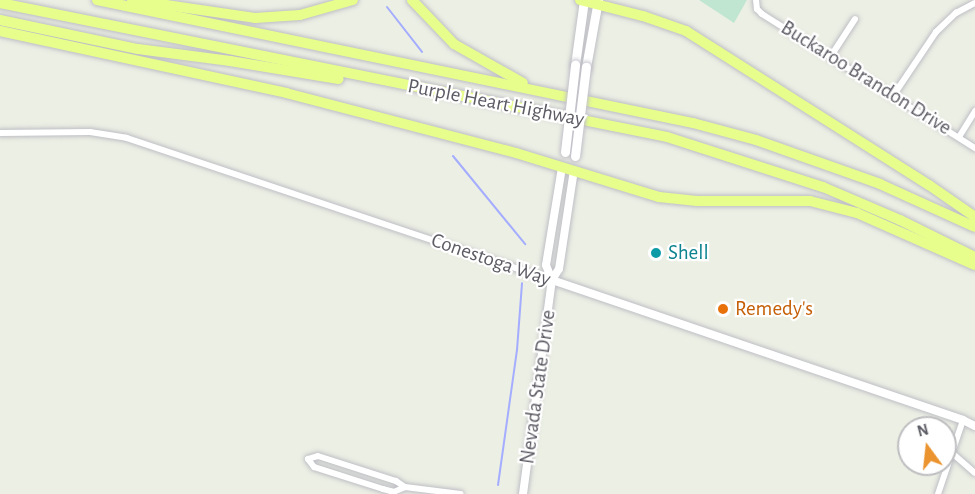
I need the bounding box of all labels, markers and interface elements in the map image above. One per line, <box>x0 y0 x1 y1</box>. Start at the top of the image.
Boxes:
street label: Buckaroo Brandon Drive <box>776 15 956 141</box>
street label: Purple Heart Highway <box>406 74 586 132</box>
street label: Conestoga Way <box>428 228 554 292</box>
place label: Shell <box>668 240 709 266</box>
marker: Shell <box>649 246 663 260</box>
place label: Remedy's <box>735 296 813 322</box>
marker: Remedy's <box>716 302 730 316</box>
street label: Nevada State Drive <box>515 308 561 466</box>
north arrow <box>897 416 957 476</box>
text: N <box>915 421 930 440</box>

